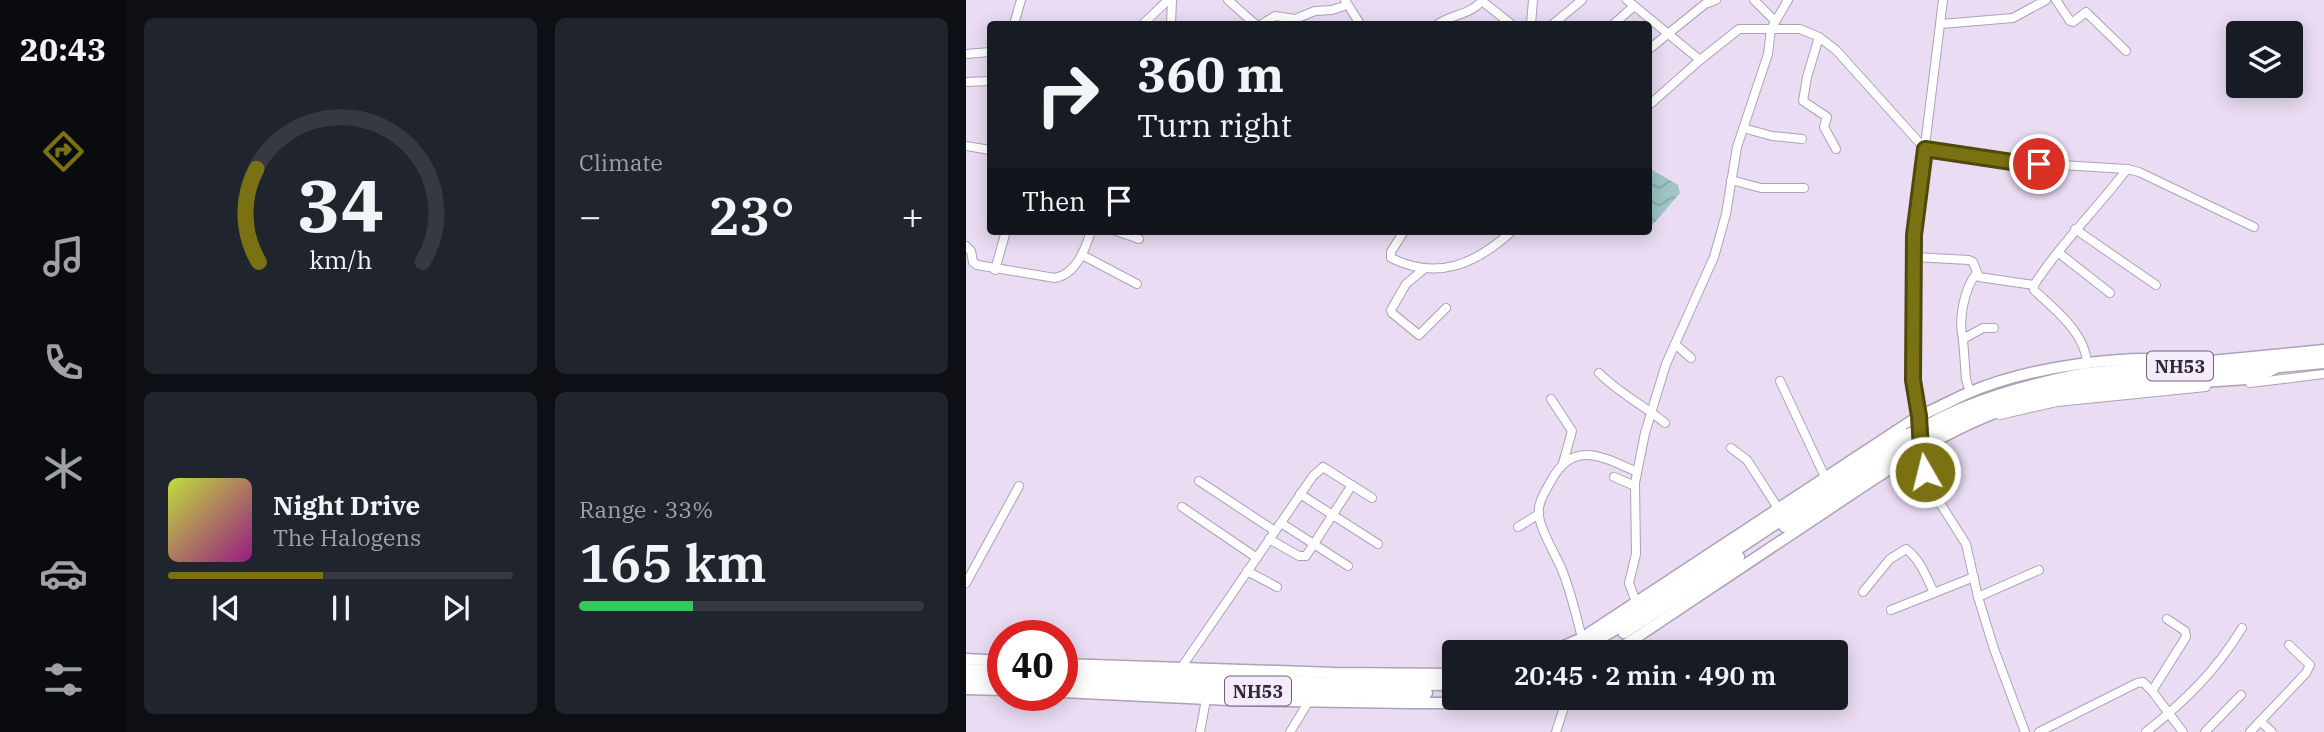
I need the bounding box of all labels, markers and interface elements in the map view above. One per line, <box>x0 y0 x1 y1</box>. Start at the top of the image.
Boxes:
map controls <box>2226 21 2303 98</box>
button: layers <box>2226 21 2303 98</box>
text: 20:43 <box>20 28 106 70</box>
text: 360 m <box>1137 42 1284 105</box>
icon: right <box>1022 49 1113 140</box>
text: Turn right <box>1137 104 1292 146</box>
icon: directions <box>39 127 88 176</box>
pin <box>2009 134 2069 194</box>
icon: arrive <box>2020 145 2058 183</box>
text: Climate <box>579 147 663 177</box>
text: 34 <box>297 157 384 252</box>
text: 23° <box>708 182 795 249</box>
icon: arrive <box>1100 182 1138 220</box>
text: Then <box>1022 184 1086 218</box>
text: − <box>579 191 602 240</box>
text: + <box>901 191 924 240</box>
icon: music <box>39 232 88 281</box>
text: km/h <box>309 243 372 276</box>
icon: phone <box>39 338 88 387</box>
road number: NH53 <box>2147 352 2213 380</box>
position arrow <box>1888 435 1962 509</box>
icon: climate <box>39 444 88 493</box>
text: Night Drive <box>273 488 420 522</box>
text: Range · 33% <box>579 494 713 524</box>
text: The Halogens <box>273 522 421 552</box>
text: 165 km <box>579 529 767 596</box>
icon: car <box>39 549 88 598</box>
icon: previous <box>207 589 245 627</box>
icon: pause <box>322 589 360 627</box>
icon: next <box>437 589 475 627</box>
speed limit sign: 40 <box>987 620 1078 711</box>
icon: filters <box>39 655 88 704</box>
text: 20:45 · 2 min · 490 m <box>1514 658 1776 692</box>
road number: NH53 <box>1225 676 1291 706</box>

